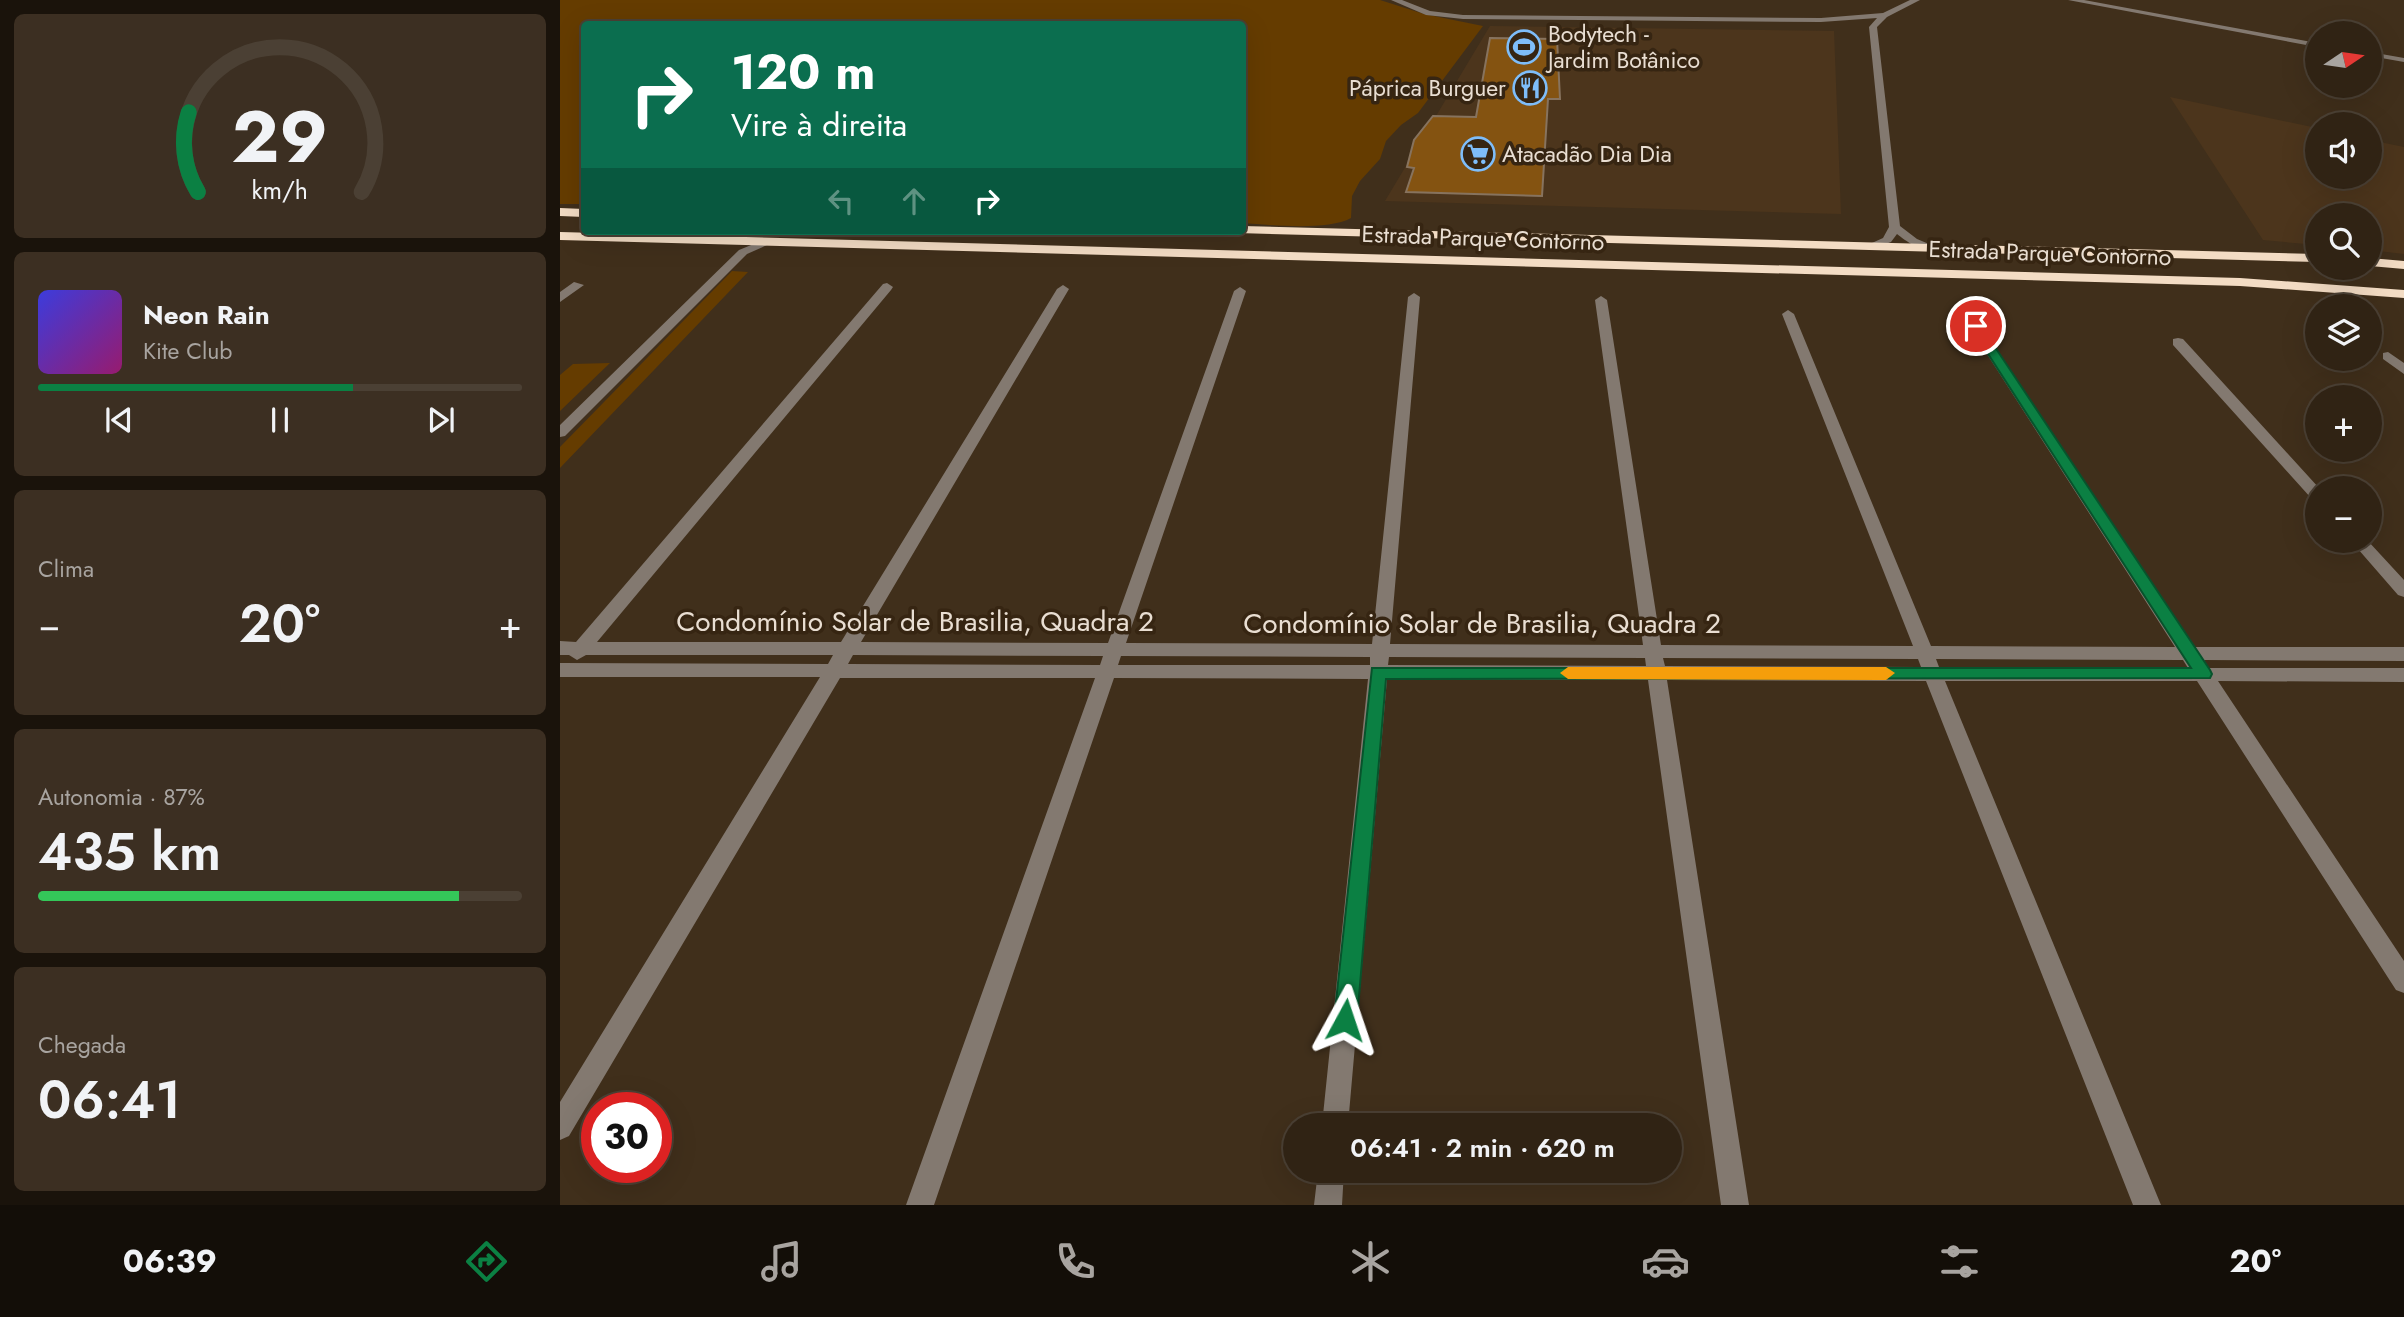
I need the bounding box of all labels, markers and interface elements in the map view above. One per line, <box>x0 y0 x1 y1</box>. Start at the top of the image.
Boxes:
place label: Bodytech - Jardim Botânico <box>1545 17 1700 77</box>
north arrow <box>2305 21 2382 98</box>
map controls <box>2305 21 2382 553</box>
sports icon: Bodytech - Jardim Botânico <box>1505 28 1543 66</box>
text: 120 m <box>731 37 875 107</box>
icon: right <box>616 49 707 140</box>
restaurant icon: Páprica Burguer <box>1511 69 1549 107</box>
place label: Páprica Burguer <box>1349 71 1506 105</box>
text: 29 <box>232 84 328 189</box>
text: Vire à direita <box>731 102 907 148</box>
button: sound <box>2305 112 2382 189</box>
supermarket icon: Atacadão Dia Dia <box>1459 135 1497 173</box>
place label: Atacadão Dia Dia <box>1502 137 1672 171</box>
text: km/h <box>252 172 308 208</box>
icon: left <box>822 182 860 220</box>
icon: ahead <box>895 182 933 220</box>
icon: right <box>968 182 1006 220</box>
button: search <box>2305 203 2382 280</box>
street label: Estrada Parque Contorno <box>1361 217 1605 259</box>
street label: Estrada Parque Contorno <box>1928 232 2172 274</box>
button: layers <box>2305 294 2382 371</box>
text: Neon Rain <box>143 296 270 334</box>
pin <box>1946 296 2006 356</box>
icon: arrive <box>1957 307 1995 345</box>
text: Kite Club <box>143 334 232 368</box>
button: + <box>2305 385 2382 462</box>
icon: previous <box>100 401 138 439</box>
icon: pause <box>261 401 299 439</box>
icon: next <box>422 401 460 439</box>
button: − <box>2305 476 2382 553</box>
text: Clima <box>38 552 94 586</box>
text: 20° <box>239 586 320 662</box>
text: − <box>38 597 60 652</box>
text: + <box>499 597 522 652</box>
street label: Condomínio Solar de Brasilia, Quadra 2 <box>676 601 1154 642</box>
street label: Condomínio Solar de Brasilia, Quadra 2 <box>1243 603 1721 644</box>
text: Autonomia · 87% <box>38 780 205 814</box>
text: 435 km <box>38 814 221 890</box>
position arrow <box>1308 983 1382 1057</box>
text: Chegada <box>38 1028 126 1062</box>
text: 06:41 <box>38 1062 181 1138</box>
speed limit sign: 30 <box>581 1092 672 1183</box>
text: 06:41 · 2 min · 620 m <box>1350 1129 1615 1167</box>
icon: directions <box>462 1237 511 1286</box>
icon: music <box>757 1237 806 1286</box>
icon: phone <box>1051 1237 1100 1286</box>
icon: climate <box>1346 1237 1395 1286</box>
icon: car <box>1641 1237 1690 1286</box>
icon: filters <box>1935 1237 1984 1286</box>
text: 06:39 <box>123 1238 217 1284</box>
text: 20° <box>2230 1238 2281 1284</box>

